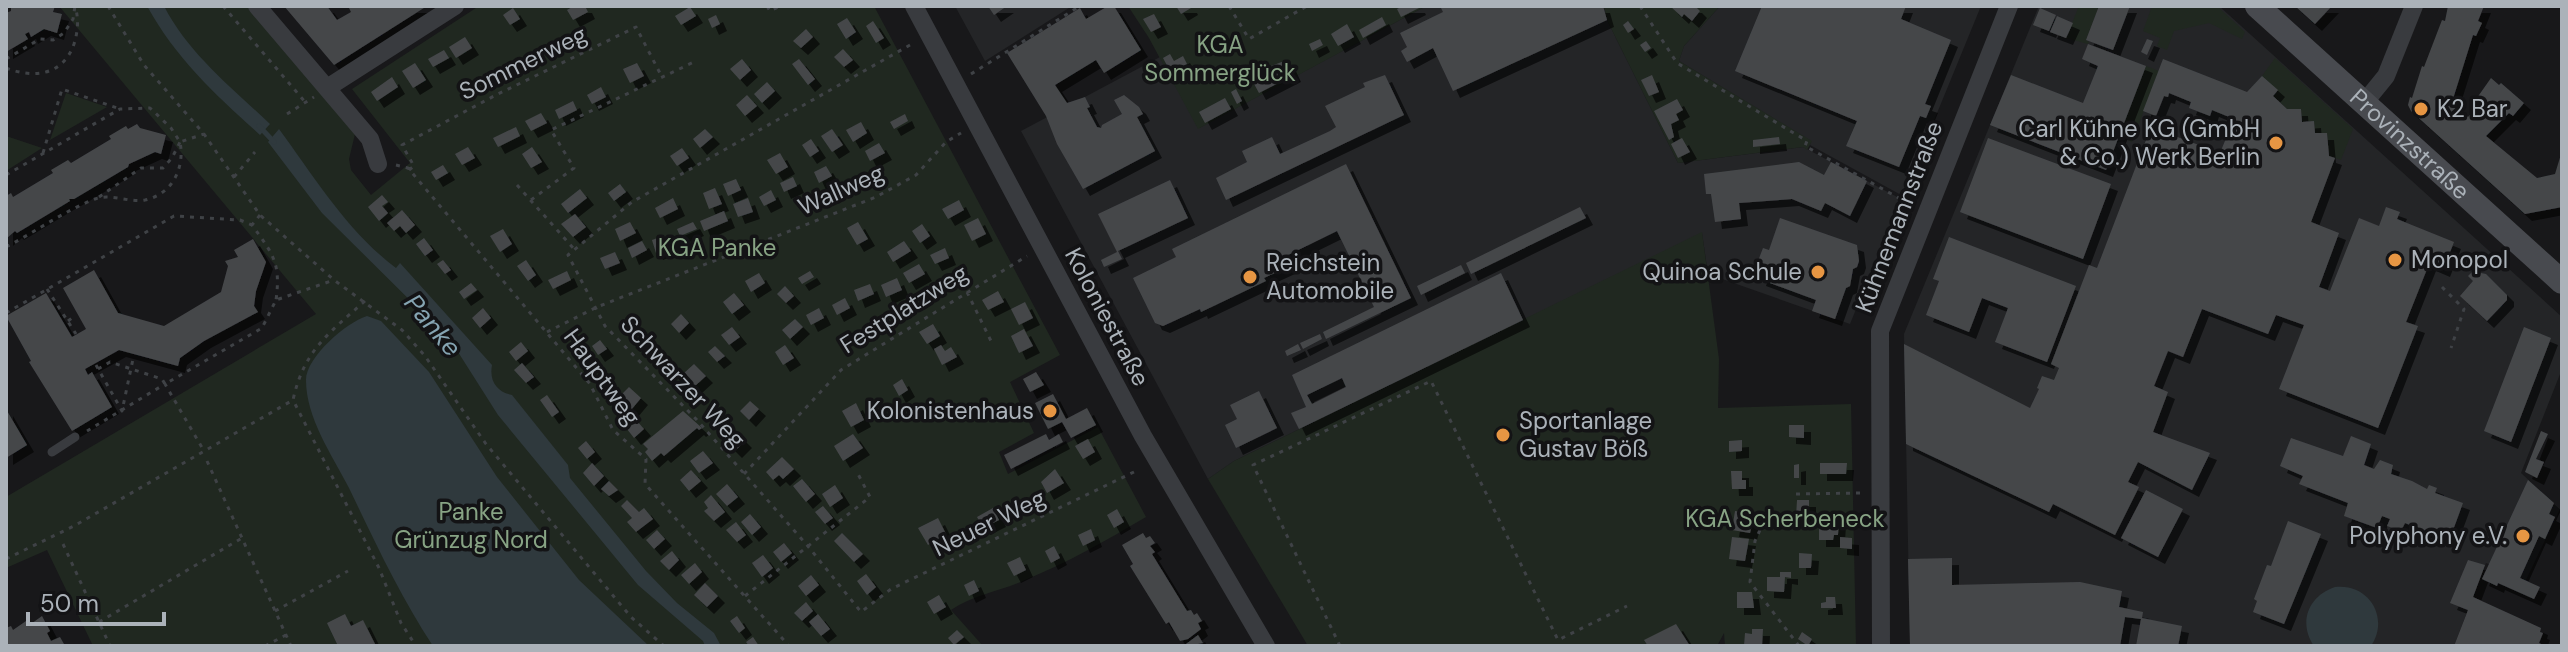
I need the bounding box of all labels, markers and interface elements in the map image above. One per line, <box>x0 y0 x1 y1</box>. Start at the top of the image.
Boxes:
street label: Sommerweg <box>454 18 592 107</box>
park label: KGA Sommerglück <box>1144 29 1296 88</box>
street label: Provinzstraße <box>2344 82 2477 206</box>
place label: K2 Bar <box>2437 93 2508 124</box>
marker: K2 Bar <box>2412 100 2430 118</box>
place label: Carl Kühne KG (GmbH & Co.) Werk Berlin <box>2018 113 2260 172</box>
street label: Kühnemannstraße <box>1848 117 1949 317</box>
marker: Carl Kühne KG (GmbH & Co.) Werk Berlin <box>2267 134 2285 152</box>
street label: Wallweg <box>793 157 888 222</box>
park label: KGA Panke <box>658 232 776 263</box>
street label: Koloniestraße <box>1058 242 1157 391</box>
place label: Monopol <box>2411 244 2508 275</box>
place label: Reichstein Automobile <box>1266 247 1394 306</box>
marker: Monopol <box>2386 251 2404 269</box>
place label: Quinoa Schule <box>1642 256 1802 287</box>
street label: Festplatzweg <box>834 257 974 360</box>
marker: Quinoa Schule <box>1809 263 1827 281</box>
marker: Reichstein Automobile <box>1241 268 1259 286</box>
water label: Panke <box>397 286 469 364</box>
street label: Schwarzer Weg <box>614 309 753 454</box>
street label: Hauptweg <box>557 322 648 431</box>
place label: Kolonistenhaus <box>867 395 1034 426</box>
marker: Kolonistenhaus <box>1041 402 1059 420</box>
place label: Sportanlage Gustav Böß <box>1519 405 1652 464</box>
marker: Sportanlage Gustav Böß <box>1494 426 1512 444</box>
street label: Neuer Weg <box>927 482 1050 563</box>
park label: Panke Grünzug Nord <box>394 496 548 555</box>
park label: KGA Scherbeneck <box>1685 503 1885 534</box>
place label: Polyphony e.V. <box>2349 520 2507 551</box>
marker: Polyphony e.V. <box>2514 527 2532 545</box>
scale bar <box>28 576 164 626</box>
text: 50 m <box>40 588 99 619</box>

